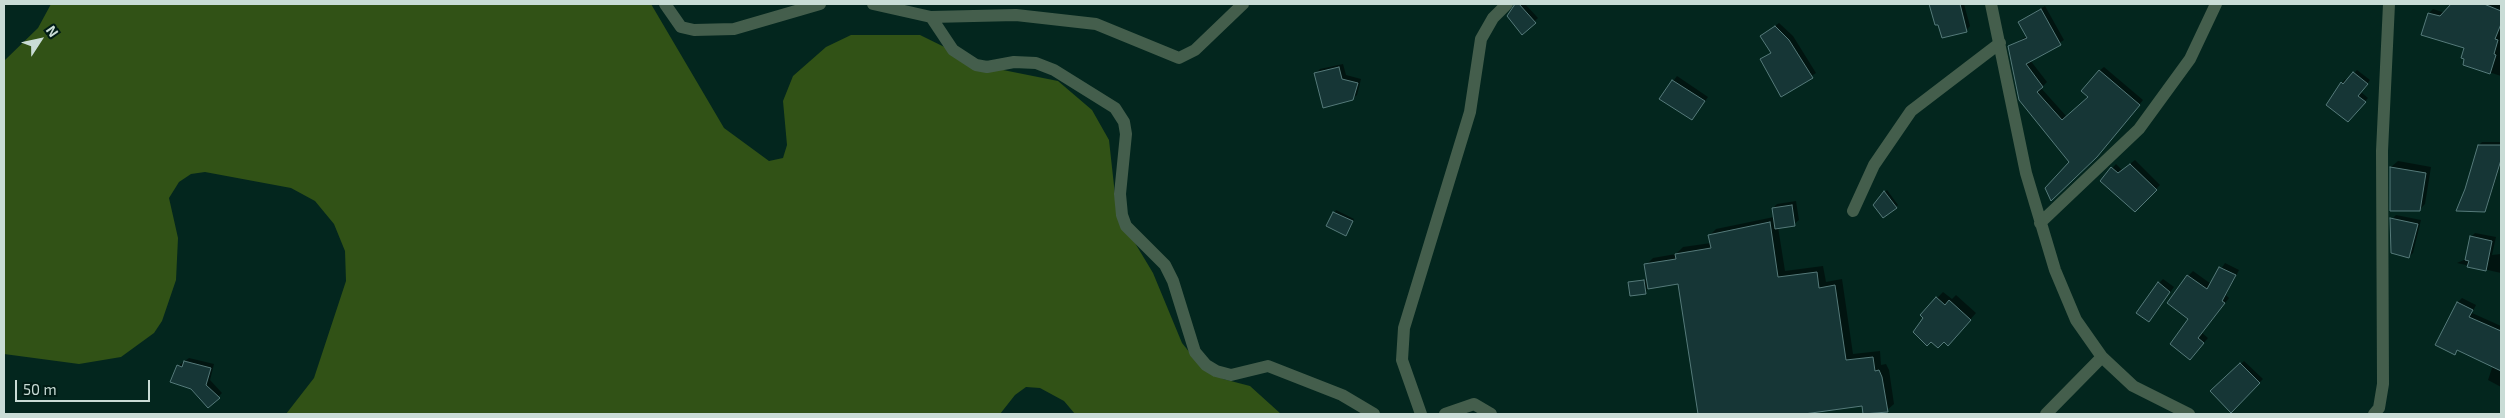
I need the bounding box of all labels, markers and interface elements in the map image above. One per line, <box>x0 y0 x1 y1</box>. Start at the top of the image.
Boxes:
north arrow <box>15 15 65 65</box>
text: N <box>43 22 63 40</box>
scale bar <box>18 370 152 402</box>
text: 50 m <box>23 380 57 398</box>

